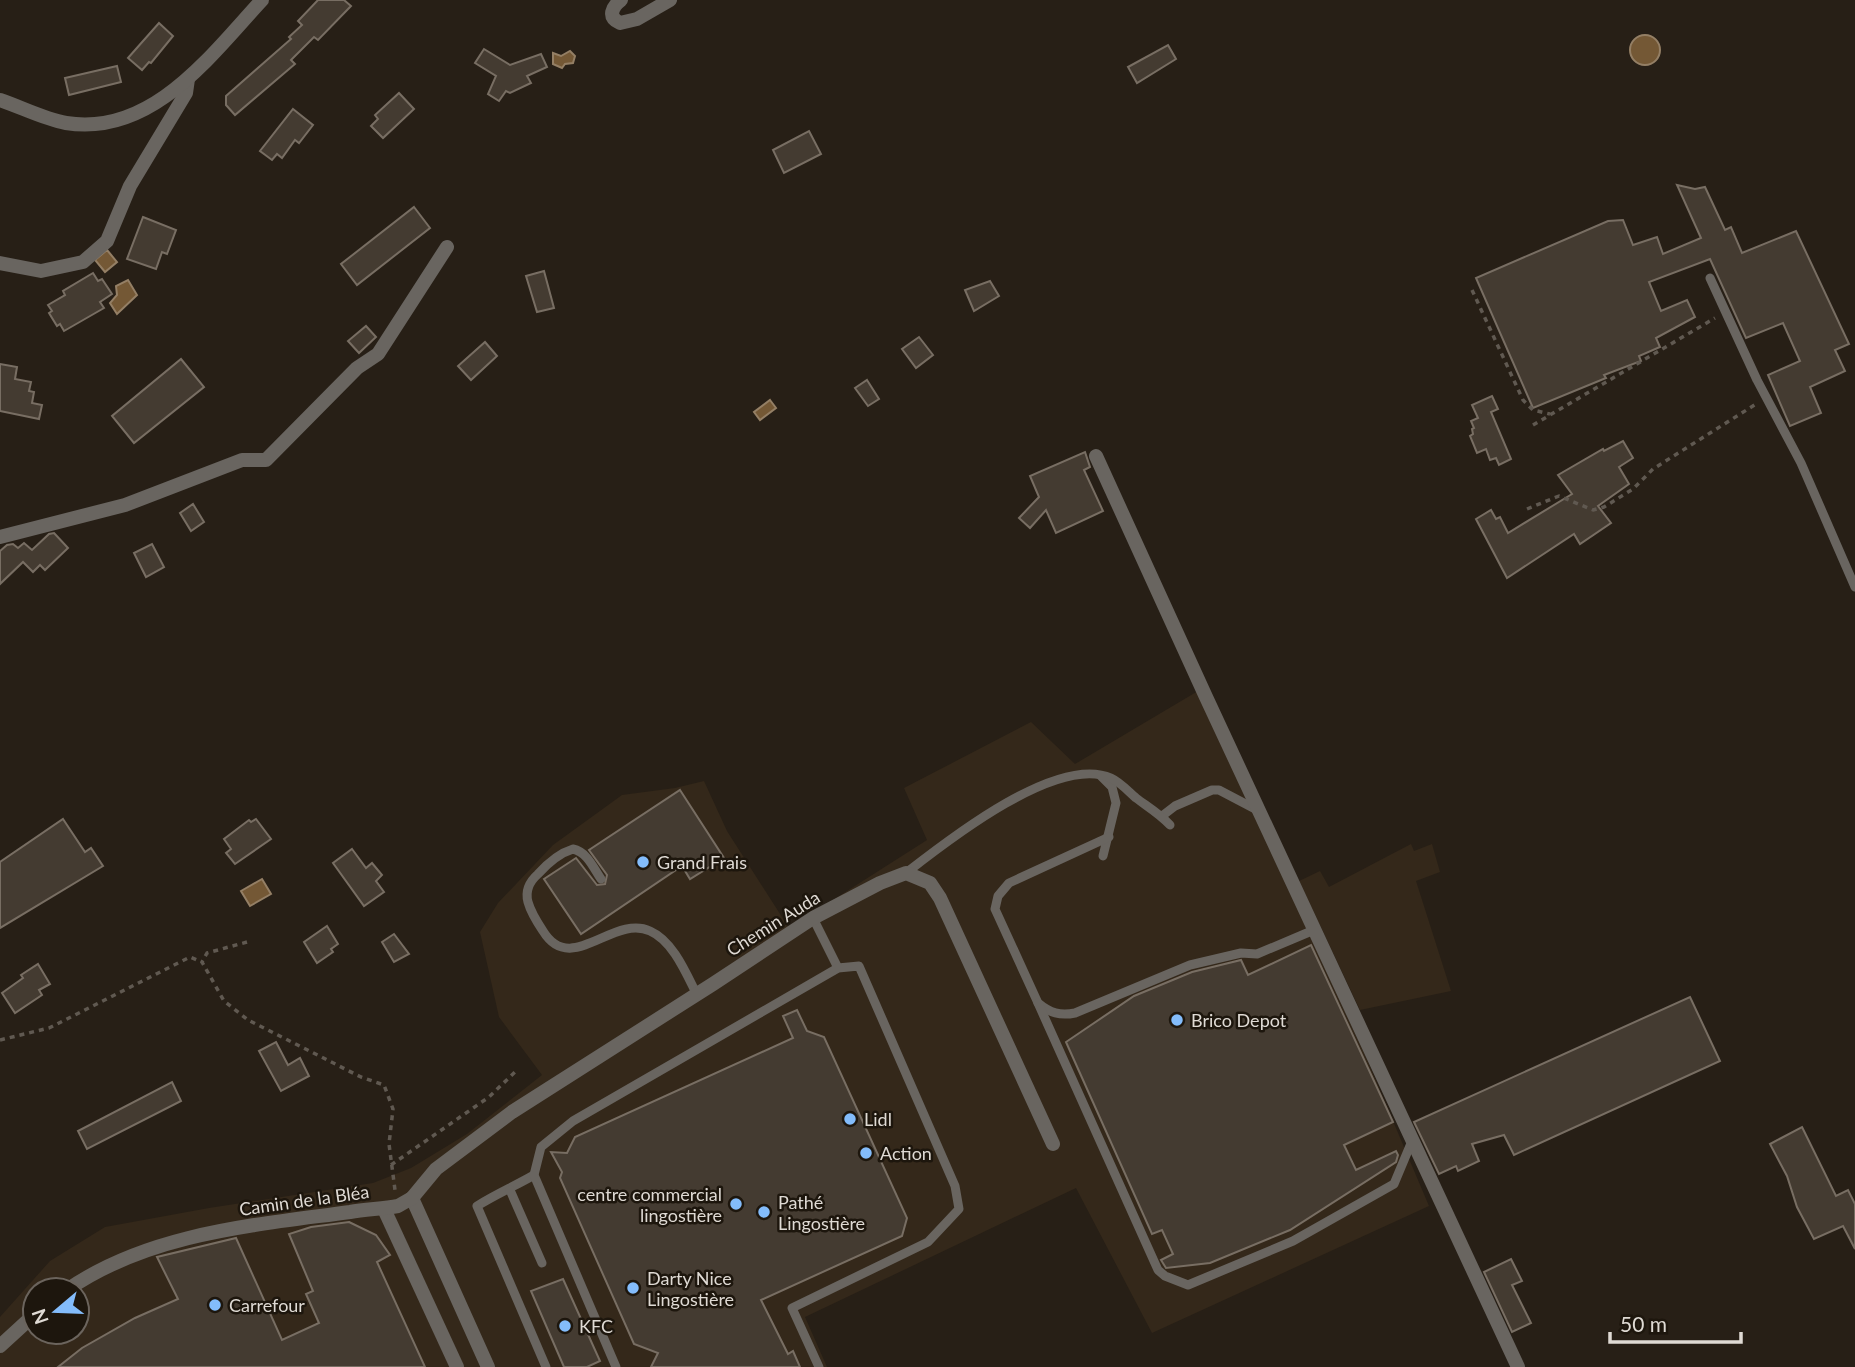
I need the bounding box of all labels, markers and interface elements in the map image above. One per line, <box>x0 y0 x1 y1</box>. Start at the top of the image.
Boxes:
place label: Grand Frais <box>657 851 747 873</box>
marker: Grand Frais <box>635 854 651 870</box>
street label: Chemin Auda <box>722 886 824 960</box>
place label: Brico Depot <box>1191 1009 1287 1031</box>
marker: Brico Depot <box>1169 1012 1185 1028</box>
place label: Lidl <box>864 1108 892 1130</box>
marker: Lidl <box>842 1111 858 1127</box>
place label: Action <box>880 1142 932 1164</box>
marker: Action <box>858 1145 874 1161</box>
street label: Camin de la Bléa <box>238 1180 370 1220</box>
place label: centre commercial lingostière <box>577 1183 722 1226</box>
place label: Pathé Lingostière <box>778 1191 865 1234</box>
marker: centre commercial lingostière <box>728 1196 744 1212</box>
marker: Pathé Lingostière <box>756 1204 772 1220</box>
place label: Darty Nice Lingostière <box>647 1267 734 1310</box>
north arrow <box>21 1276 91 1346</box>
marker: Darty Nice Lingostière <box>625 1280 641 1296</box>
place label: Carrefour <box>229 1294 305 1316</box>
marker: Carrefour <box>207 1297 223 1313</box>
scale bar <box>1610 1300 1741 1344</box>
text: N <box>26 1306 53 1327</box>
text: 50 m <box>1620 1311 1667 1336</box>
place label: KFC <box>579 1315 613 1337</box>
marker: KFC <box>557 1318 573 1334</box>

